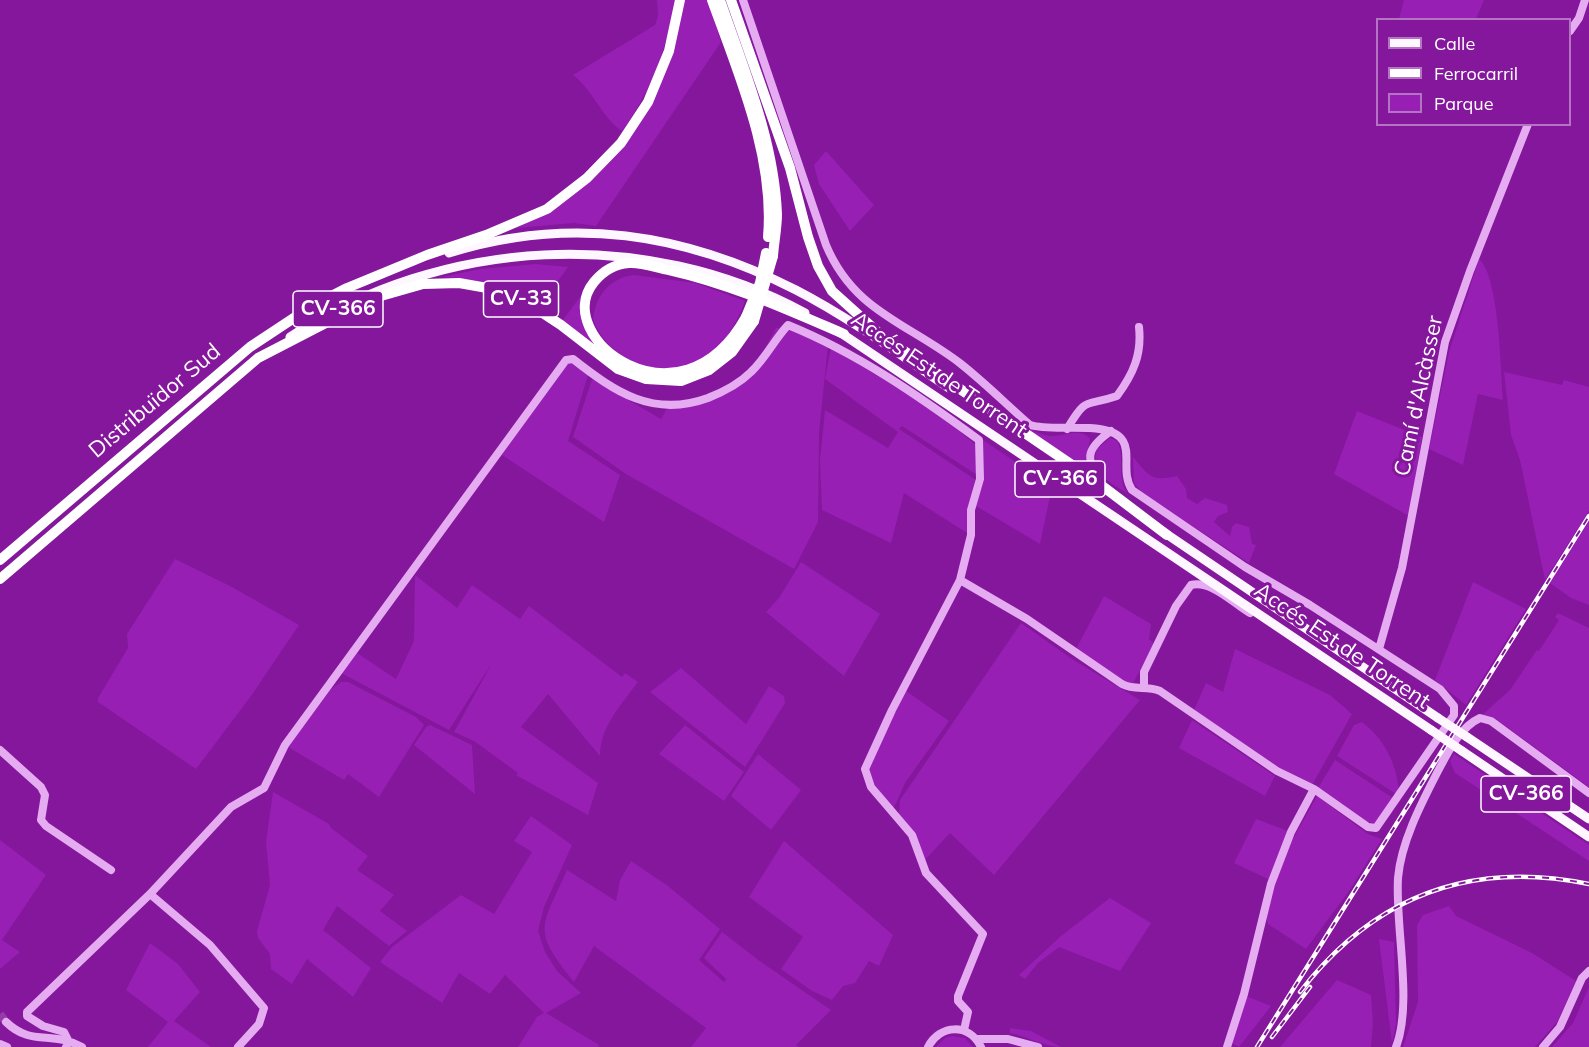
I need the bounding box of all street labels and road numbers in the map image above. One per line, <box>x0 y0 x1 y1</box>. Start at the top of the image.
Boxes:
road number: CV-33 <box>484 281 558 317</box>
road number: CV-366 <box>293 291 383 327</box>
street label: Accés Est de Torrent <box>846 306 1032 444</box>
street label: Camí d'Alcàsser <box>1389 313 1449 479</box>
street label: Distribuïdor Sud <box>84 338 226 464</box>
road number: CV-366 <box>1015 461 1105 497</box>
street label: Accés Est de Torrent <box>1249 577 1435 715</box>
road number: CV-366 <box>1481 776 1571 812</box>

